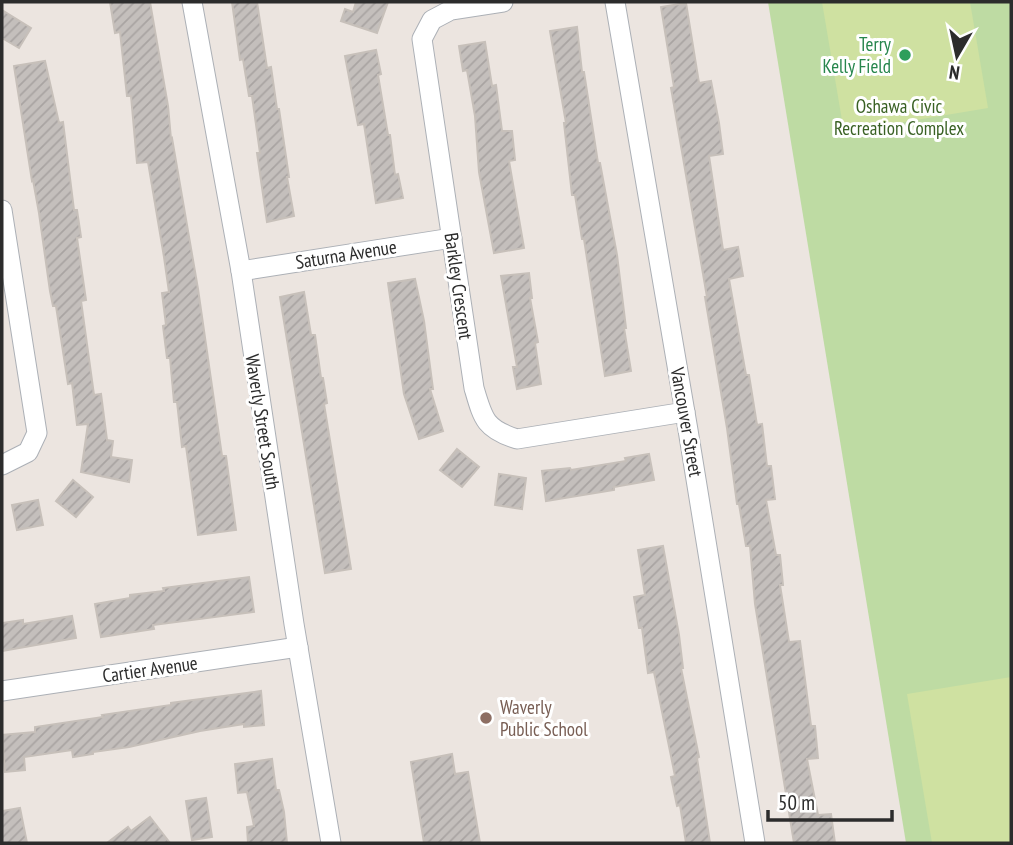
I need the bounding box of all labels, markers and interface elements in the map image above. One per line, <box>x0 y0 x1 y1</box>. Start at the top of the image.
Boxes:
north arrow <box>922 21 992 91</box>
place label: Terry Kelly Field <box>823 32 892 78</box>
marker: Terry Kelly Field <box>897 47 913 63</box>
text: N <box>947 60 961 85</box>
park label: Oshawa Civic Recreation Complex <box>834 94 964 140</box>
street label: Barkley Crescent <box>440 231 478 342</box>
street label: Saturna Avenue <box>294 234 398 274</box>
street label: Waverly Street South <box>240 353 286 491</box>
street label: Vancouver Street <box>665 364 709 479</box>
street label: Cartier Avenue <box>101 650 199 688</box>
place label: Waverly Public School <box>500 695 588 741</box>
marker: Waverly Public School <box>478 710 494 726</box>
scale bar <box>768 778 892 822</box>
text: 50 m <box>778 789 815 816</box>

